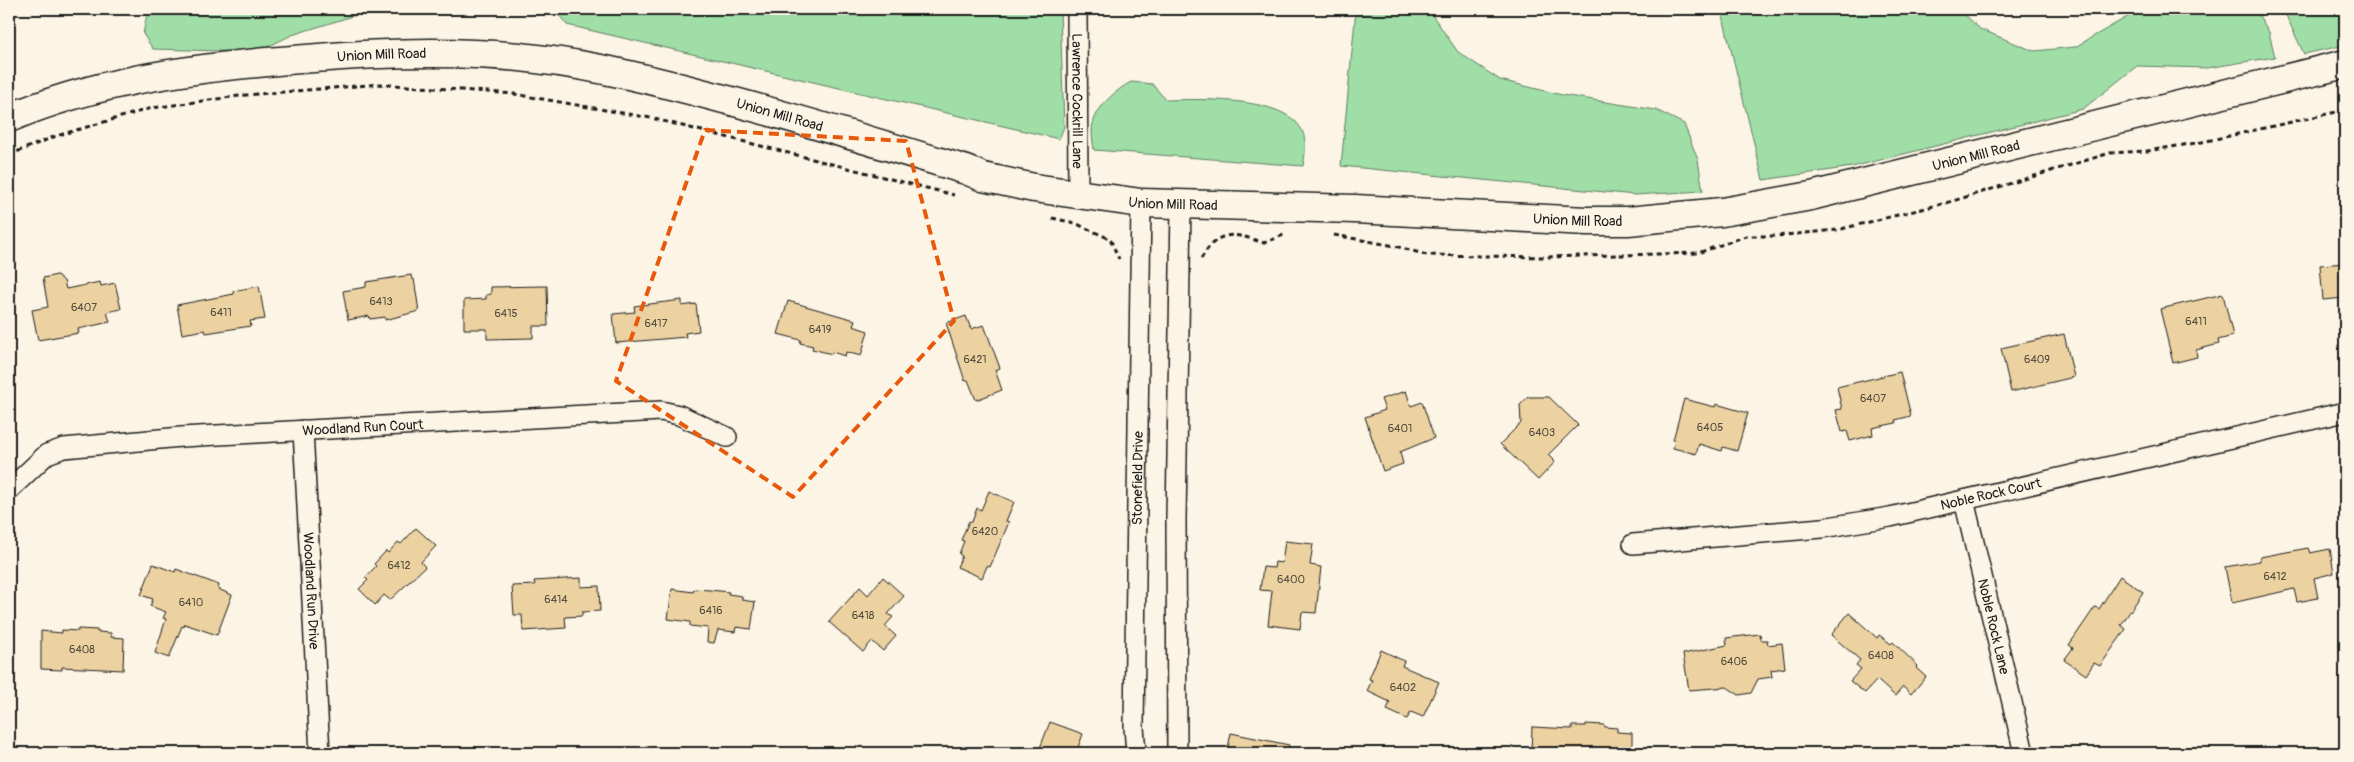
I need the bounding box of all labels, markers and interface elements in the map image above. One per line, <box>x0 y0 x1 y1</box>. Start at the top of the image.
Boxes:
street label: Lawrence Cockrill Lane <box>1068 33 1086 169</box>
street label: Union Mill Road <box>336 45 427 65</box>
street label: Union Mill Road <box>734 95 825 136</box>
street label: Union Mill Road <box>1931 137 2022 175</box>
street label: Union Mill Road <box>1127 193 1218 214</box>
street label: Union Mill Road <box>1533 210 1623 230</box>
house number: 6413 <box>369 295 393 308</box>
house number: 6407 <box>71 301 97 314</box>
house number: 6411 <box>210 306 232 319</box>
house number: 6415 <box>494 307 518 320</box>
house number: 6411 <box>2185 315 2207 328</box>
house number: 6417 <box>645 317 668 330</box>
house number: 6419 <box>809 323 832 336</box>
house number: 6421 <box>963 353 987 366</box>
house number: 6409 <box>2024 353 2050 366</box>
house number: 6407 <box>1860 392 1886 405</box>
street label: Woodland Run Court <box>302 416 424 439</box>
house number: 6405 <box>1697 421 1723 434</box>
house number: 6401 <box>1388 422 1412 435</box>
house number: 6403 <box>1529 426 1555 439</box>
street label: Stonefield Drive <box>1129 431 1147 525</box>
street label: Noble Rock Court <box>1939 474 2043 514</box>
house number: 6420 <box>972 525 998 538</box>
street label: Woodland Run Drive <box>299 532 323 650</box>
house number: 6412 <box>387 559 411 572</box>
house number: 6412 <box>2263 570 2287 583</box>
house number: 6400 <box>1277 573 1305 586</box>
street label: Noble Rock Lane <box>1974 577 2013 676</box>
house number: 6414 <box>544 593 568 606</box>
house number: 6410 <box>179 596 203 609</box>
house number: 6416 <box>699 604 723 617</box>
house number: 6418 <box>852 609 875 622</box>
house number: 6408 <box>69 643 95 656</box>
house number: 6408 <box>1868 649 1894 662</box>
house number: 6406 <box>1721 655 1747 668</box>
house number: 6402 <box>1390 681 1416 694</box>

